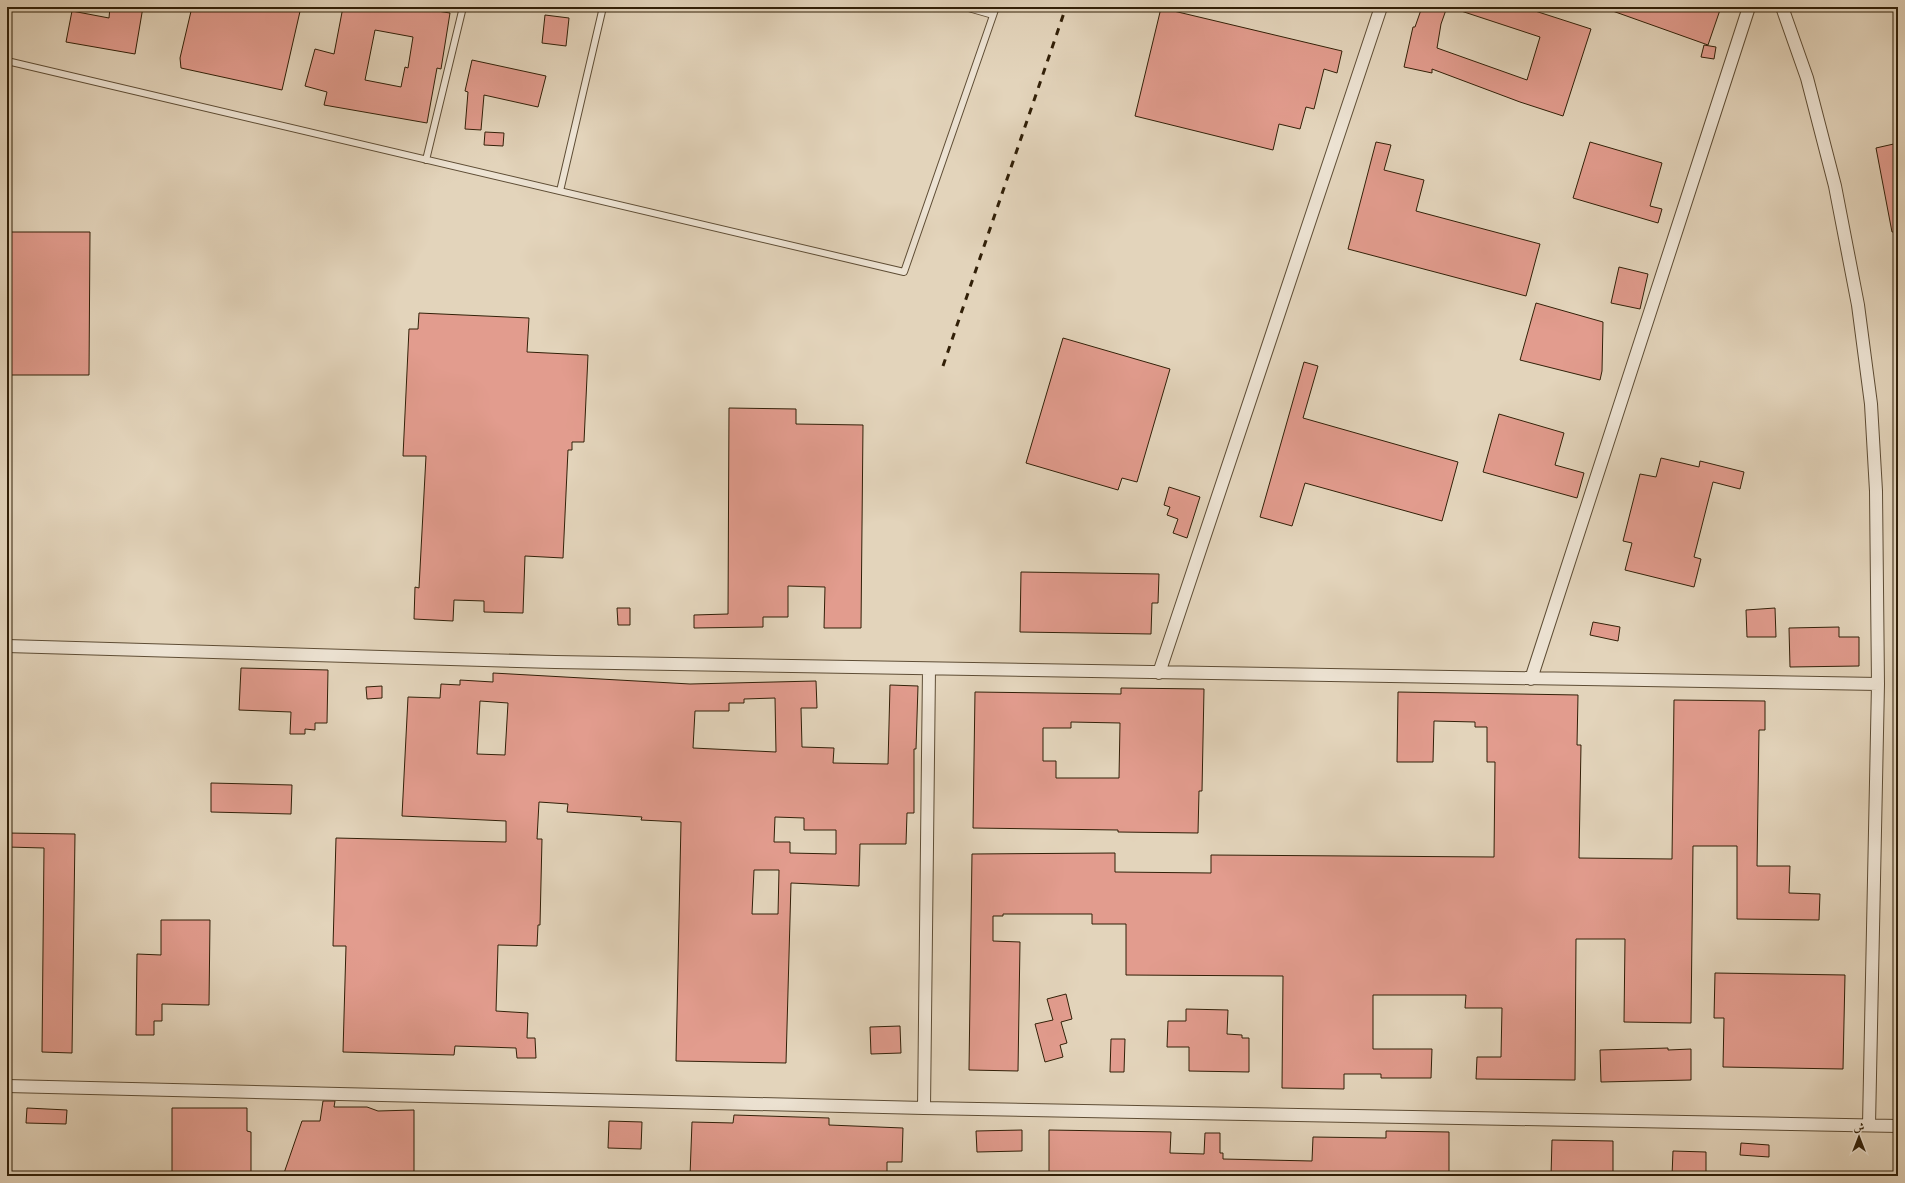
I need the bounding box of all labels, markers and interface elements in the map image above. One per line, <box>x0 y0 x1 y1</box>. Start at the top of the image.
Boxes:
north arrow <box>1839 1117 1879 1157</box>
text: ش <box>1854 1121 1865 1135</box>

